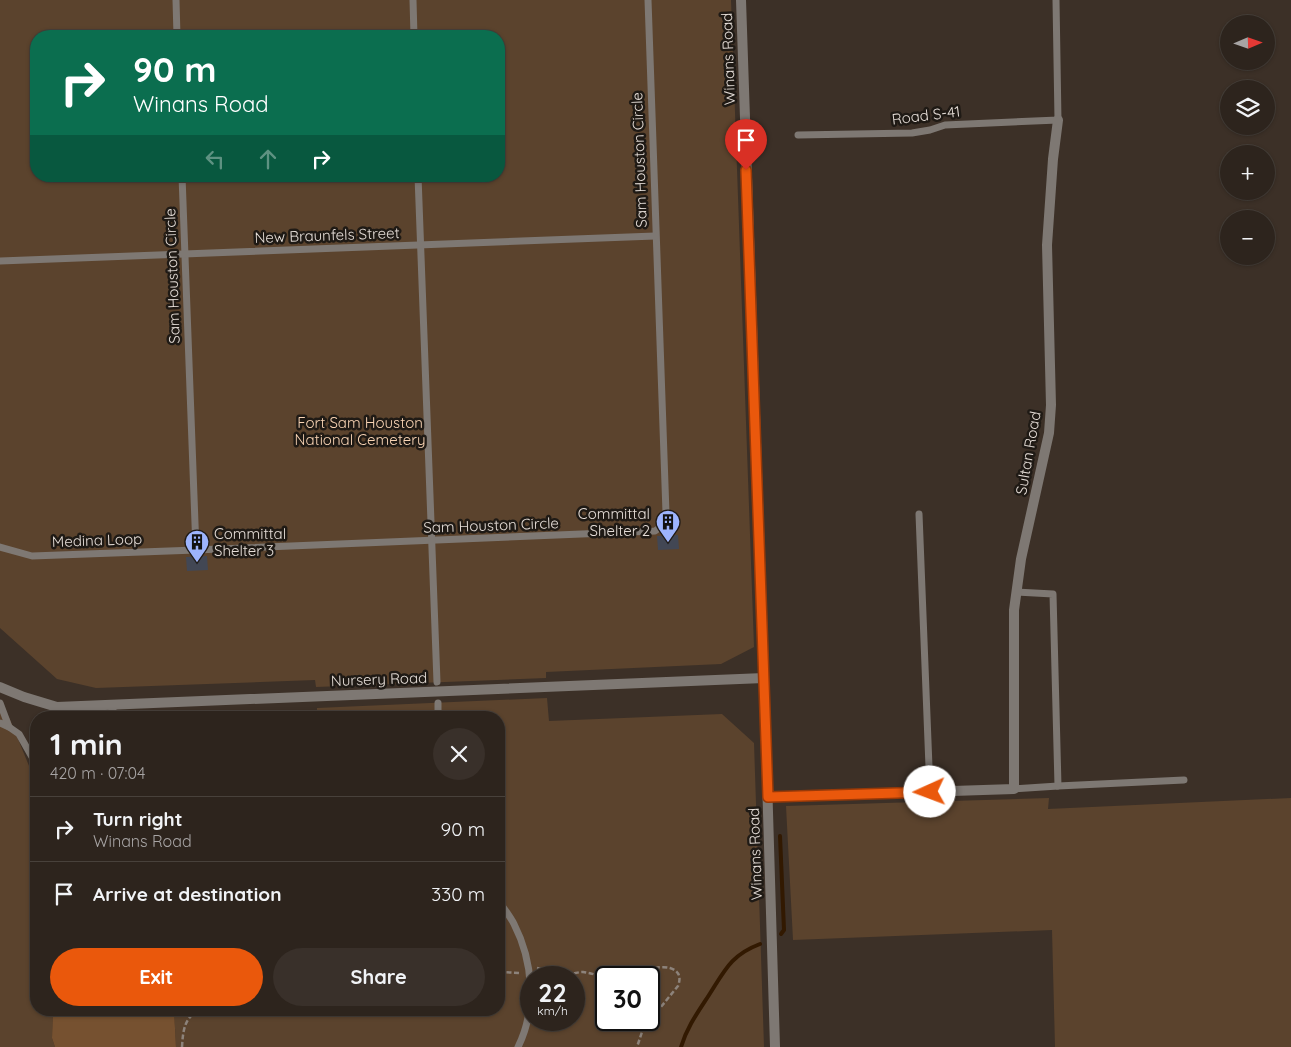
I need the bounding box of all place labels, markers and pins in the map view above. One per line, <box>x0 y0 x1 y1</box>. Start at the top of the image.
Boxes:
pin <box>725 119 767 170</box>
place label: Committal Shelter 2 <box>578 504 650 540</box>
building icon: Committal Shelter 2 <box>655 509 681 543</box>
place label: Committal Shelter 3 <box>214 524 286 560</box>
building icon: Committal Shelter 3 <box>184 529 210 563</box>

